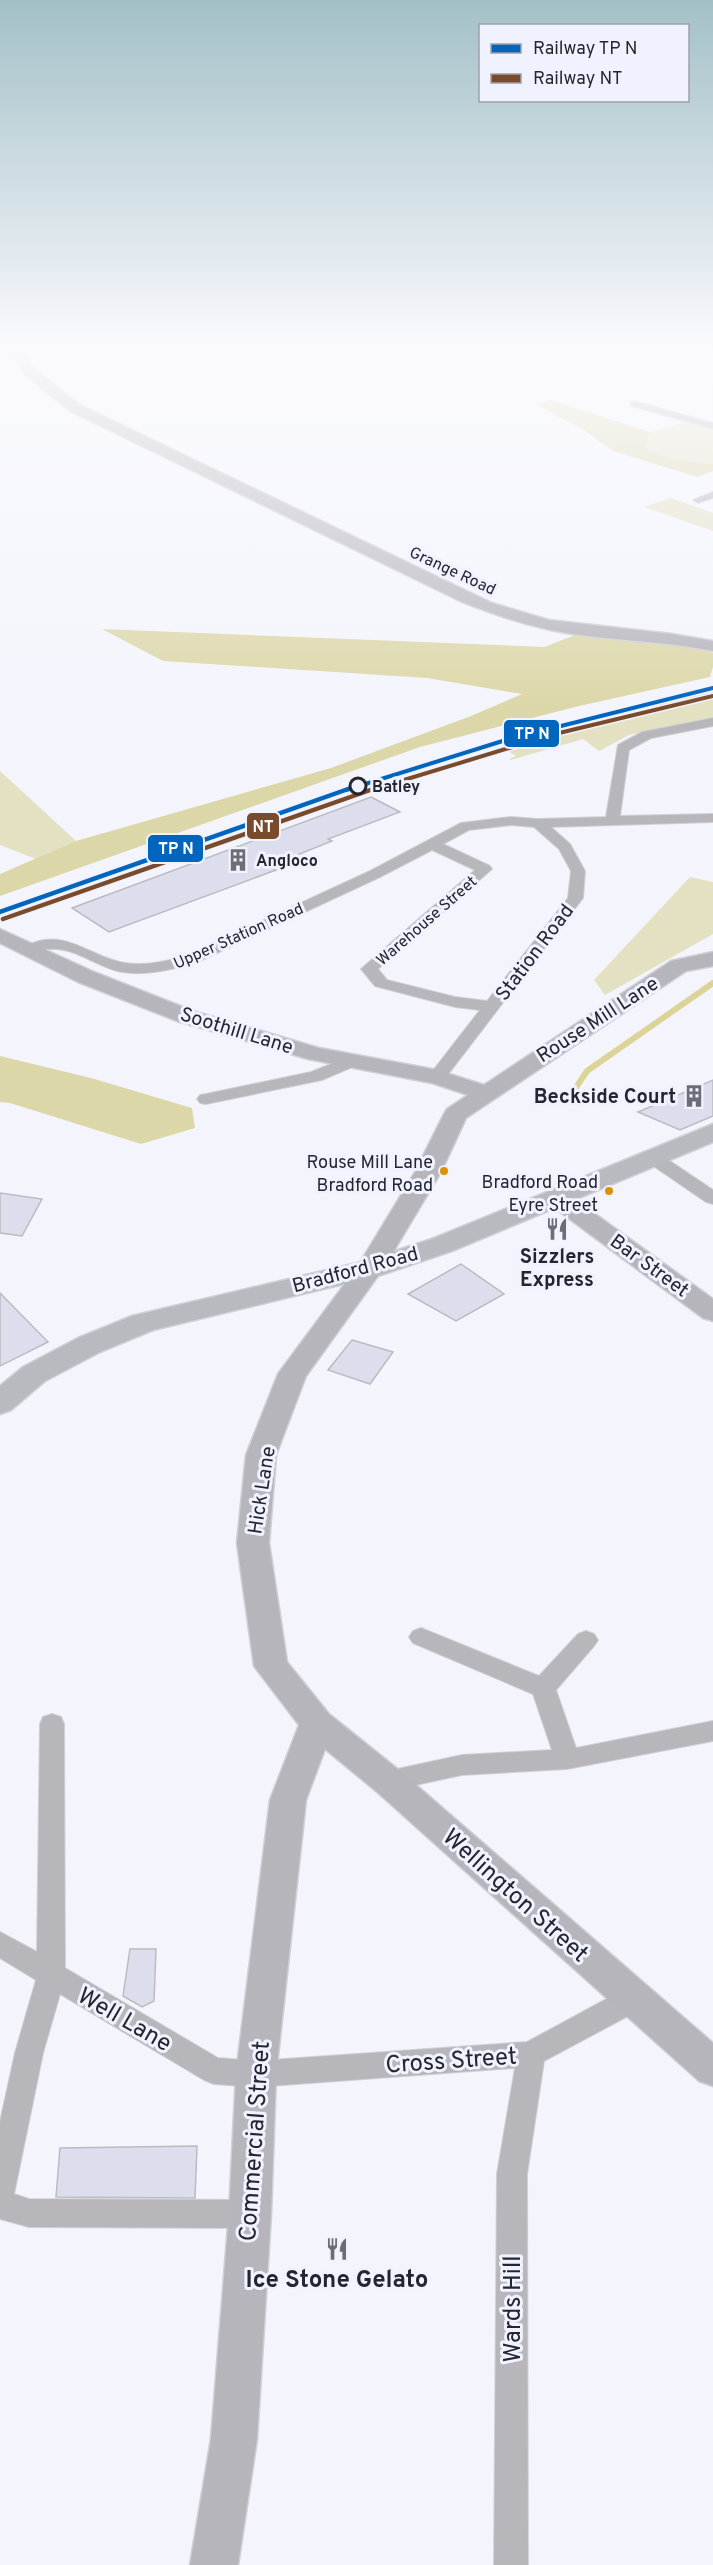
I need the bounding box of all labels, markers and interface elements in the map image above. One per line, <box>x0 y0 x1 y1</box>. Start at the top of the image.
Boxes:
legend <box>479 24 689 102</box>
text: Railway TP N <box>533 38 637 61</box>
text: Railway NT <box>533 68 623 91</box>
street label: Grange Road <box>406 543 499 601</box>
line badge: TP N <box>503 719 560 748</box>
text: TP N <box>514 725 550 745</box>
marker: Batley <box>349 777 367 795</box>
place label: Batley <box>372 778 420 798</box>
line badge: NT <box>246 812 280 840</box>
text: NT <box>252 818 274 838</box>
line badge: TP N <box>147 834 204 863</box>
text: TP N <box>158 840 194 860</box>
building icon: Angloco <box>225 847 251 873</box>
place label: Angloco <box>256 852 318 872</box>
street label: Warehouse Street <box>373 872 482 971</box>
street label: Upper Station Road <box>171 899 307 974</box>
street label: Station Road <box>491 899 581 1007</box>
street label: Rouse Mill Lane <box>532 972 664 1070</box>
street label: Soothill Lane <box>177 1002 296 1061</box>
building icon: Beckside Court <box>681 1083 707 1109</box>
place label: Beckside Court <box>534 1085 676 1111</box>
place label: Rouse Mill Lane Bradford Road <box>307 1152 433 1198</box>
marker: Rouse Mill Lane Bradford Road <box>438 1165 450 1177</box>
place label: Bradford Road Eyre Street <box>482 1172 598 1218</box>
marker: Bradford Road Eyre Street <box>603 1185 615 1197</box>
restaurant icon: Sizzlers Express <box>544 1216 570 1242</box>
street label: Bar Street <box>604 1229 694 1304</box>
street label: Bradford Road <box>290 1242 421 1300</box>
place label: Sizzlers Express <box>520 1245 594 1294</box>
street label: Hick Lane <box>243 1444 283 1536</box>
street label: Wellington Street <box>436 1823 594 1970</box>
street label: Well Lane <box>71 1982 177 2060</box>
street label: Commercial Street <box>234 2040 278 2242</box>
street label: Cross Street <box>384 2042 518 2082</box>
restaurant icon: Ice Stone Gelato <box>324 2236 350 2262</box>
street label: Wards Hill <box>499 2255 529 2363</box>
place label: Ice Stone Gelato <box>246 2266 428 2296</box>

